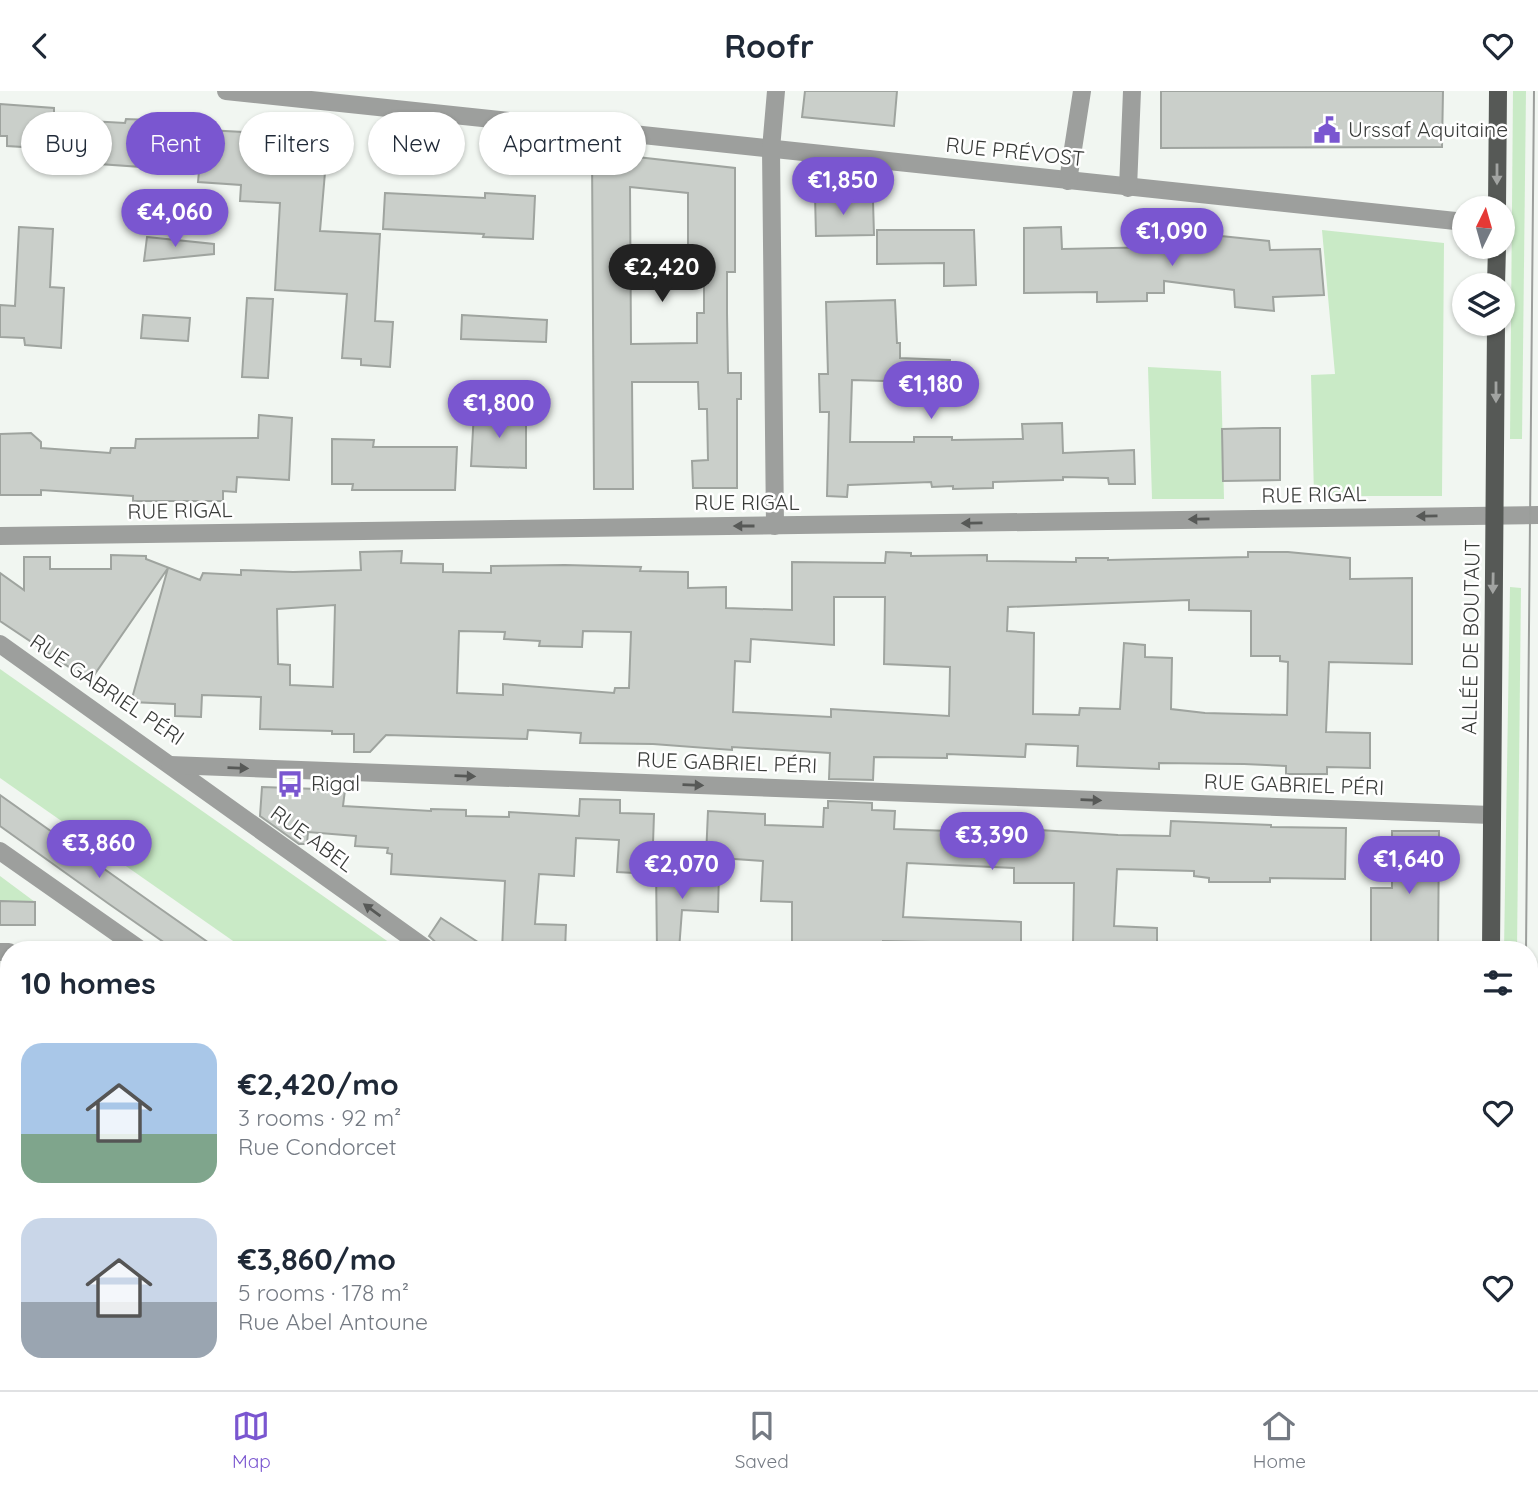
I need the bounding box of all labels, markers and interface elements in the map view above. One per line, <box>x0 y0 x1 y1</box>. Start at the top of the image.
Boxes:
text: Roofr <box>724 26 814 66</box>
icon: back <box>21 27 59 65</box>
icon: heart <box>1479 27 1517 65</box>
chip: Buy <box>21 112 112 175</box>
chip: Rent <box>126 112 225 175</box>
chip: Filters <box>239 112 354 175</box>
chip: New <box>368 112 465 175</box>
chip: Apartment <box>479 112 646 175</box>
public building icon: Urssaf Aquitaine <box>1312 115 1342 145</box>
place label: Urssaf Aquitaine <box>1348 116 1508 142</box>
street label: RUE PRÉVOST <box>944 131 1086 171</box>
pin: €1,850 <box>786 157 900 217</box>
one-way arrow <box>1491 163 1503 185</box>
text: €1,850 <box>808 165 878 194</box>
pin: €4,060 <box>118 190 232 249</box>
north arrow <box>1452 196 1516 259</box>
map controls <box>1452 196 1515 336</box>
text: €4,060 <box>137 197 213 226</box>
pin: €1,090 <box>1115 209 1229 268</box>
text: €1,090 <box>1136 216 1208 245</box>
pin: €2,420 <box>605 245 719 304</box>
text: €2,420 <box>625 252 699 281</box>
button: layers <box>1452 273 1515 336</box>
pin: €1,180 <box>874 361 988 421</box>
text: €1,180 <box>899 369 963 398</box>
pin: €1,800 <box>442 381 556 440</box>
one-way arrow <box>1490 381 1502 403</box>
text: €1,800 <box>464 388 534 417</box>
street label: RUE RIGAL <box>1261 480 1367 508</box>
street label: RUE RIGAL <box>694 489 800 515</box>
street label: RUE RIGAL <box>127 496 233 524</box>
one-way arrow <box>1416 510 1438 522</box>
one-way arrow <box>1188 513 1210 525</box>
one-way arrow <box>961 517 983 528</box>
one-way arrow <box>733 520 755 532</box>
street label: ALLÉE DE BOUTAUT <box>1455 539 1485 735</box>
one-way arrow <box>1488 573 1499 595</box>
street label: RUE GABRIEL PÉRI <box>26 628 190 750</box>
street label: RUE GABRIEL PÉRI <box>636 746 818 778</box>
one-way arrow <box>227 762 249 773</box>
street label: RUE GABRIEL PÉRI <box>1203 768 1385 800</box>
bus stop icon: Rigal <box>275 769 305 799</box>
place label: Rigal <box>311 770 360 796</box>
one-way arrow <box>454 771 476 782</box>
one-way arrow <box>682 779 704 790</box>
one-way arrow <box>1081 794 1103 806</box>
street label: RUE ABEL <box>266 799 359 877</box>
pin: €3,390 <box>935 813 1049 872</box>
text: €3,390 <box>956 820 1028 849</box>
pin: €3,860 <box>42 821 156 880</box>
text: €3,860 <box>63 828 135 857</box>
pin: €1,640 <box>1352 837 1466 896</box>
pin: €2,070 <box>625 841 739 901</box>
text: €1,640 <box>1374 844 1444 873</box>
text: €2,070 <box>645 849 719 878</box>
one-way arrow <box>363 904 381 918</box>
text: 10 homes <box>21 964 156 1002</box>
icon: filters <box>1479 964 1517 1002</box>
text: €2,420/mo <box>238 1065 399 1103</box>
icon: home <box>77 1071 161 1155</box>
icon: heart <box>1479 1094 1517 1132</box>
text: 3 rooms · 92 m² <box>238 1103 401 1132</box>
text: Rue Condorcet <box>238 1132 397 1161</box>
text: €3,860/mo <box>238 1240 396 1278</box>
icon: home <box>77 1246 161 1330</box>
icon: heart <box>1479 1269 1517 1307</box>
text: 5 rooms · 178 m² <box>238 1278 409 1307</box>
text: Rue Abel Antoune <box>238 1307 428 1336</box>
tab: Map <box>232 1407 271 1473</box>
tab: Saved <box>735 1407 789 1473</box>
tab: Home <box>1253 1407 1306 1473</box>

